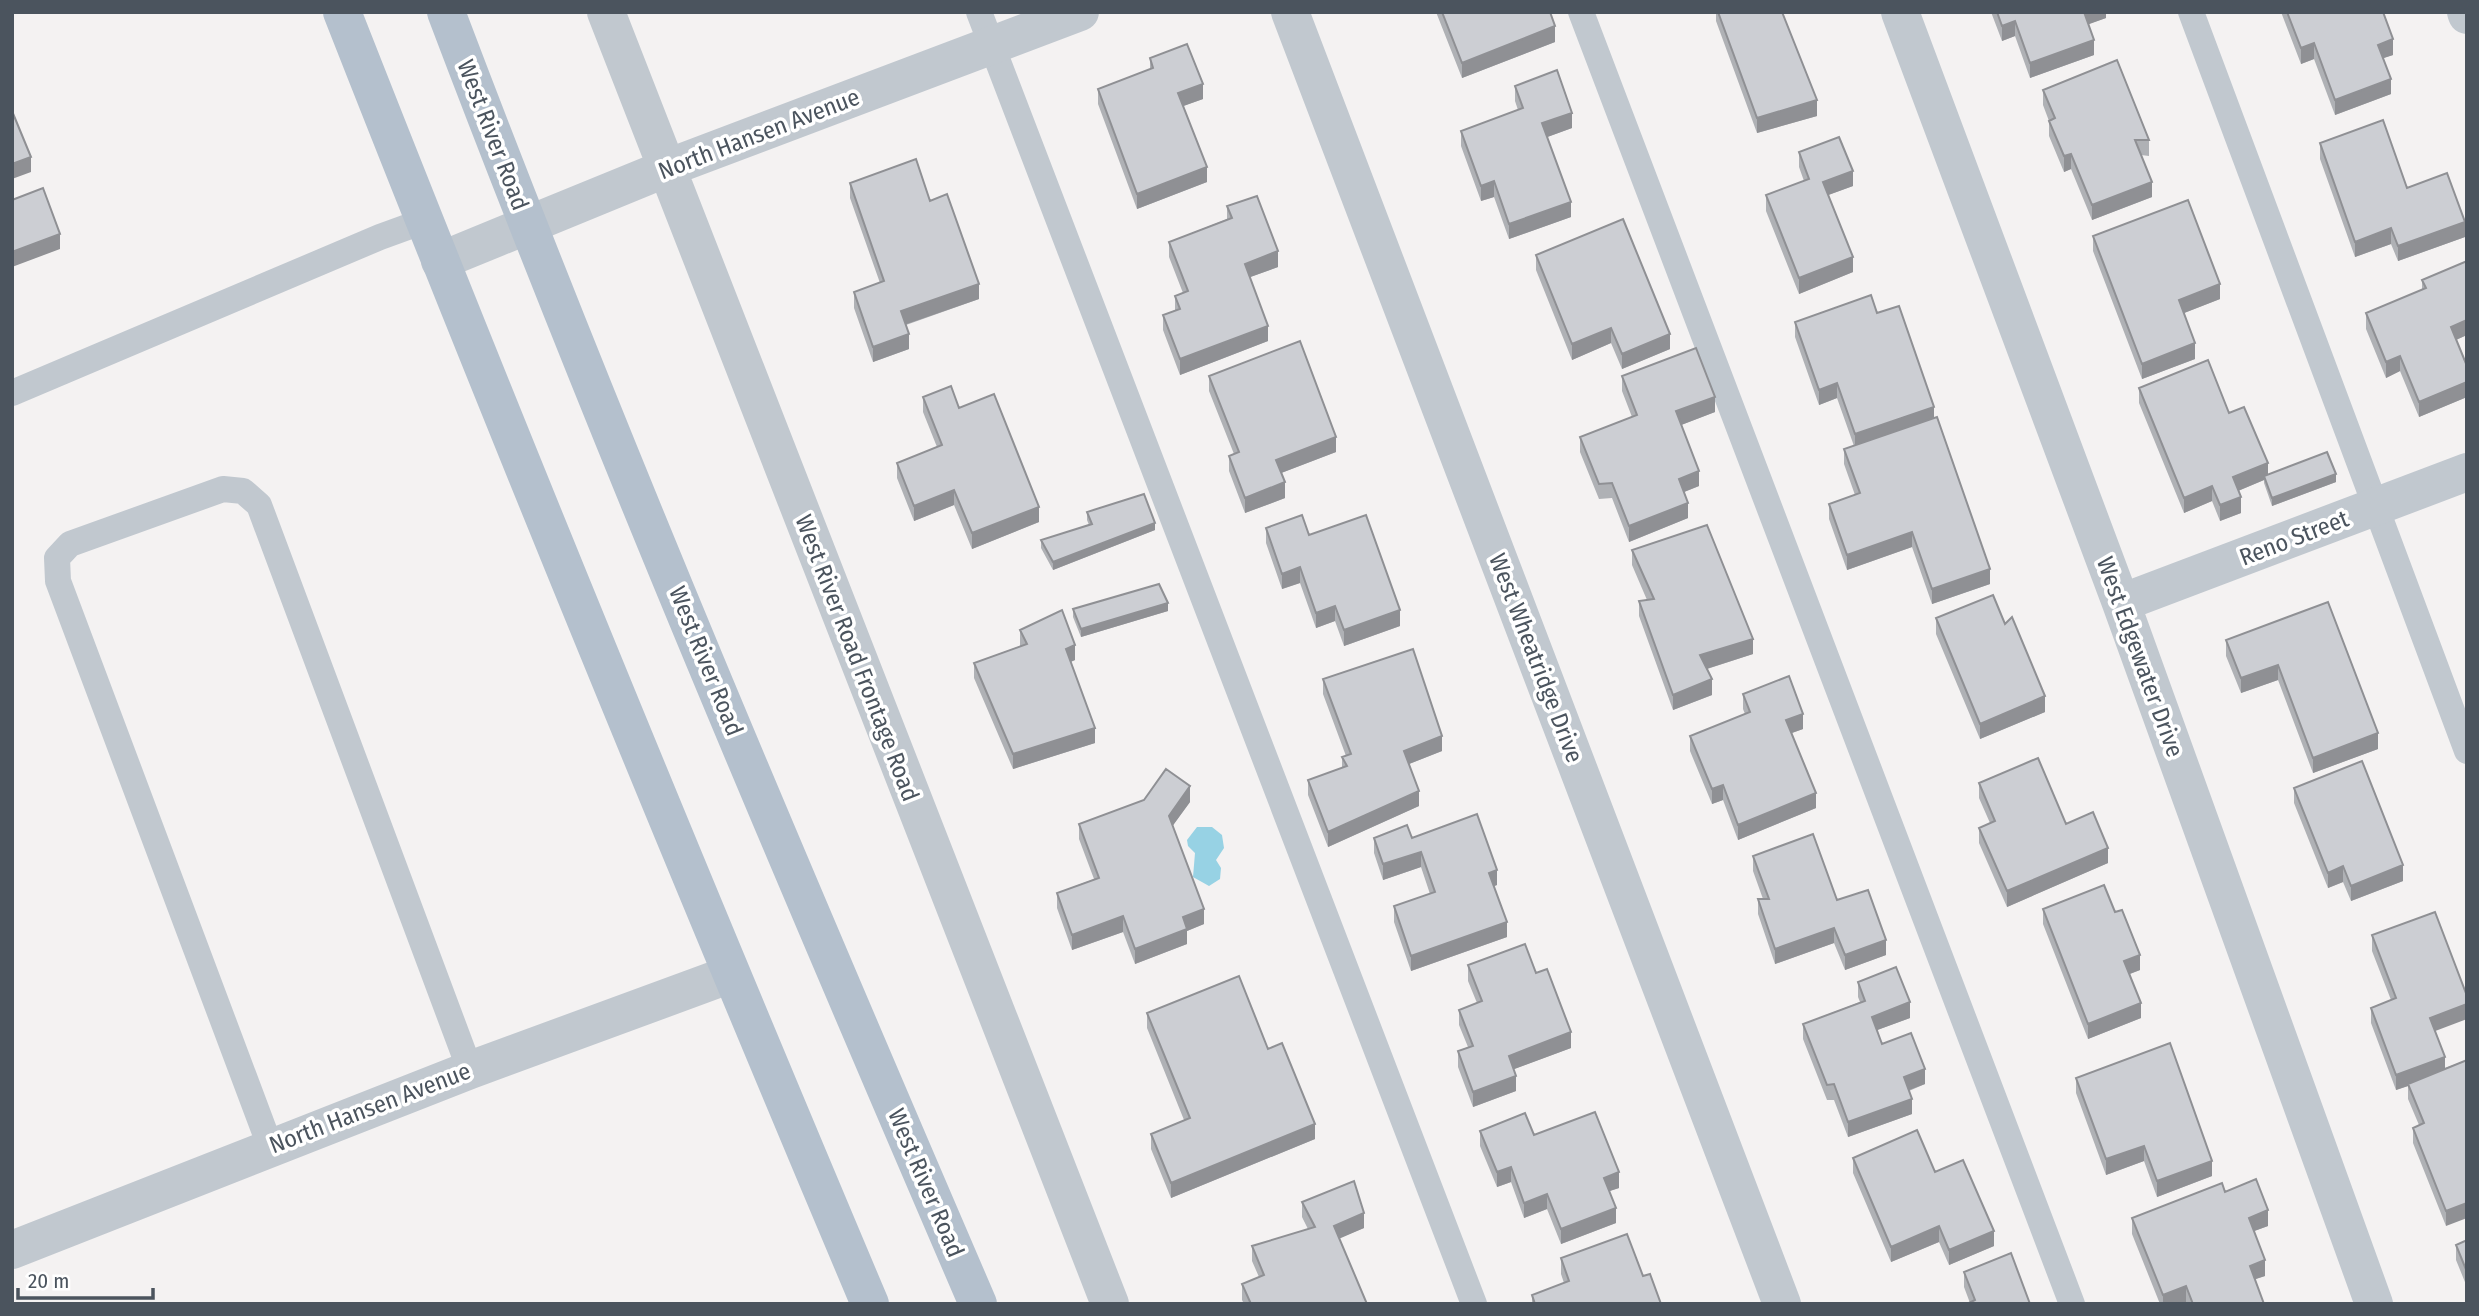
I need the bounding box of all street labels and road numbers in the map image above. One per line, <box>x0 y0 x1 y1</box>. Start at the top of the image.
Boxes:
street label: West River Road <box>451 56 535 214</box>
street label: North Hansen Avenue <box>654 83 864 185</box>
street label: Reno Street <box>2236 504 2353 572</box>
street label: West River Road Frontage Road <box>789 511 925 805</box>
street label: West Wheatridge Drive <box>1483 550 1589 766</box>
street label: West Edgewater Drive <box>2091 553 2189 761</box>
street label: West River Road <box>663 582 749 740</box>
street label: North Hansen Avenue <box>265 1057 475 1159</box>
street label: West River Road <box>882 1105 970 1261</box>

